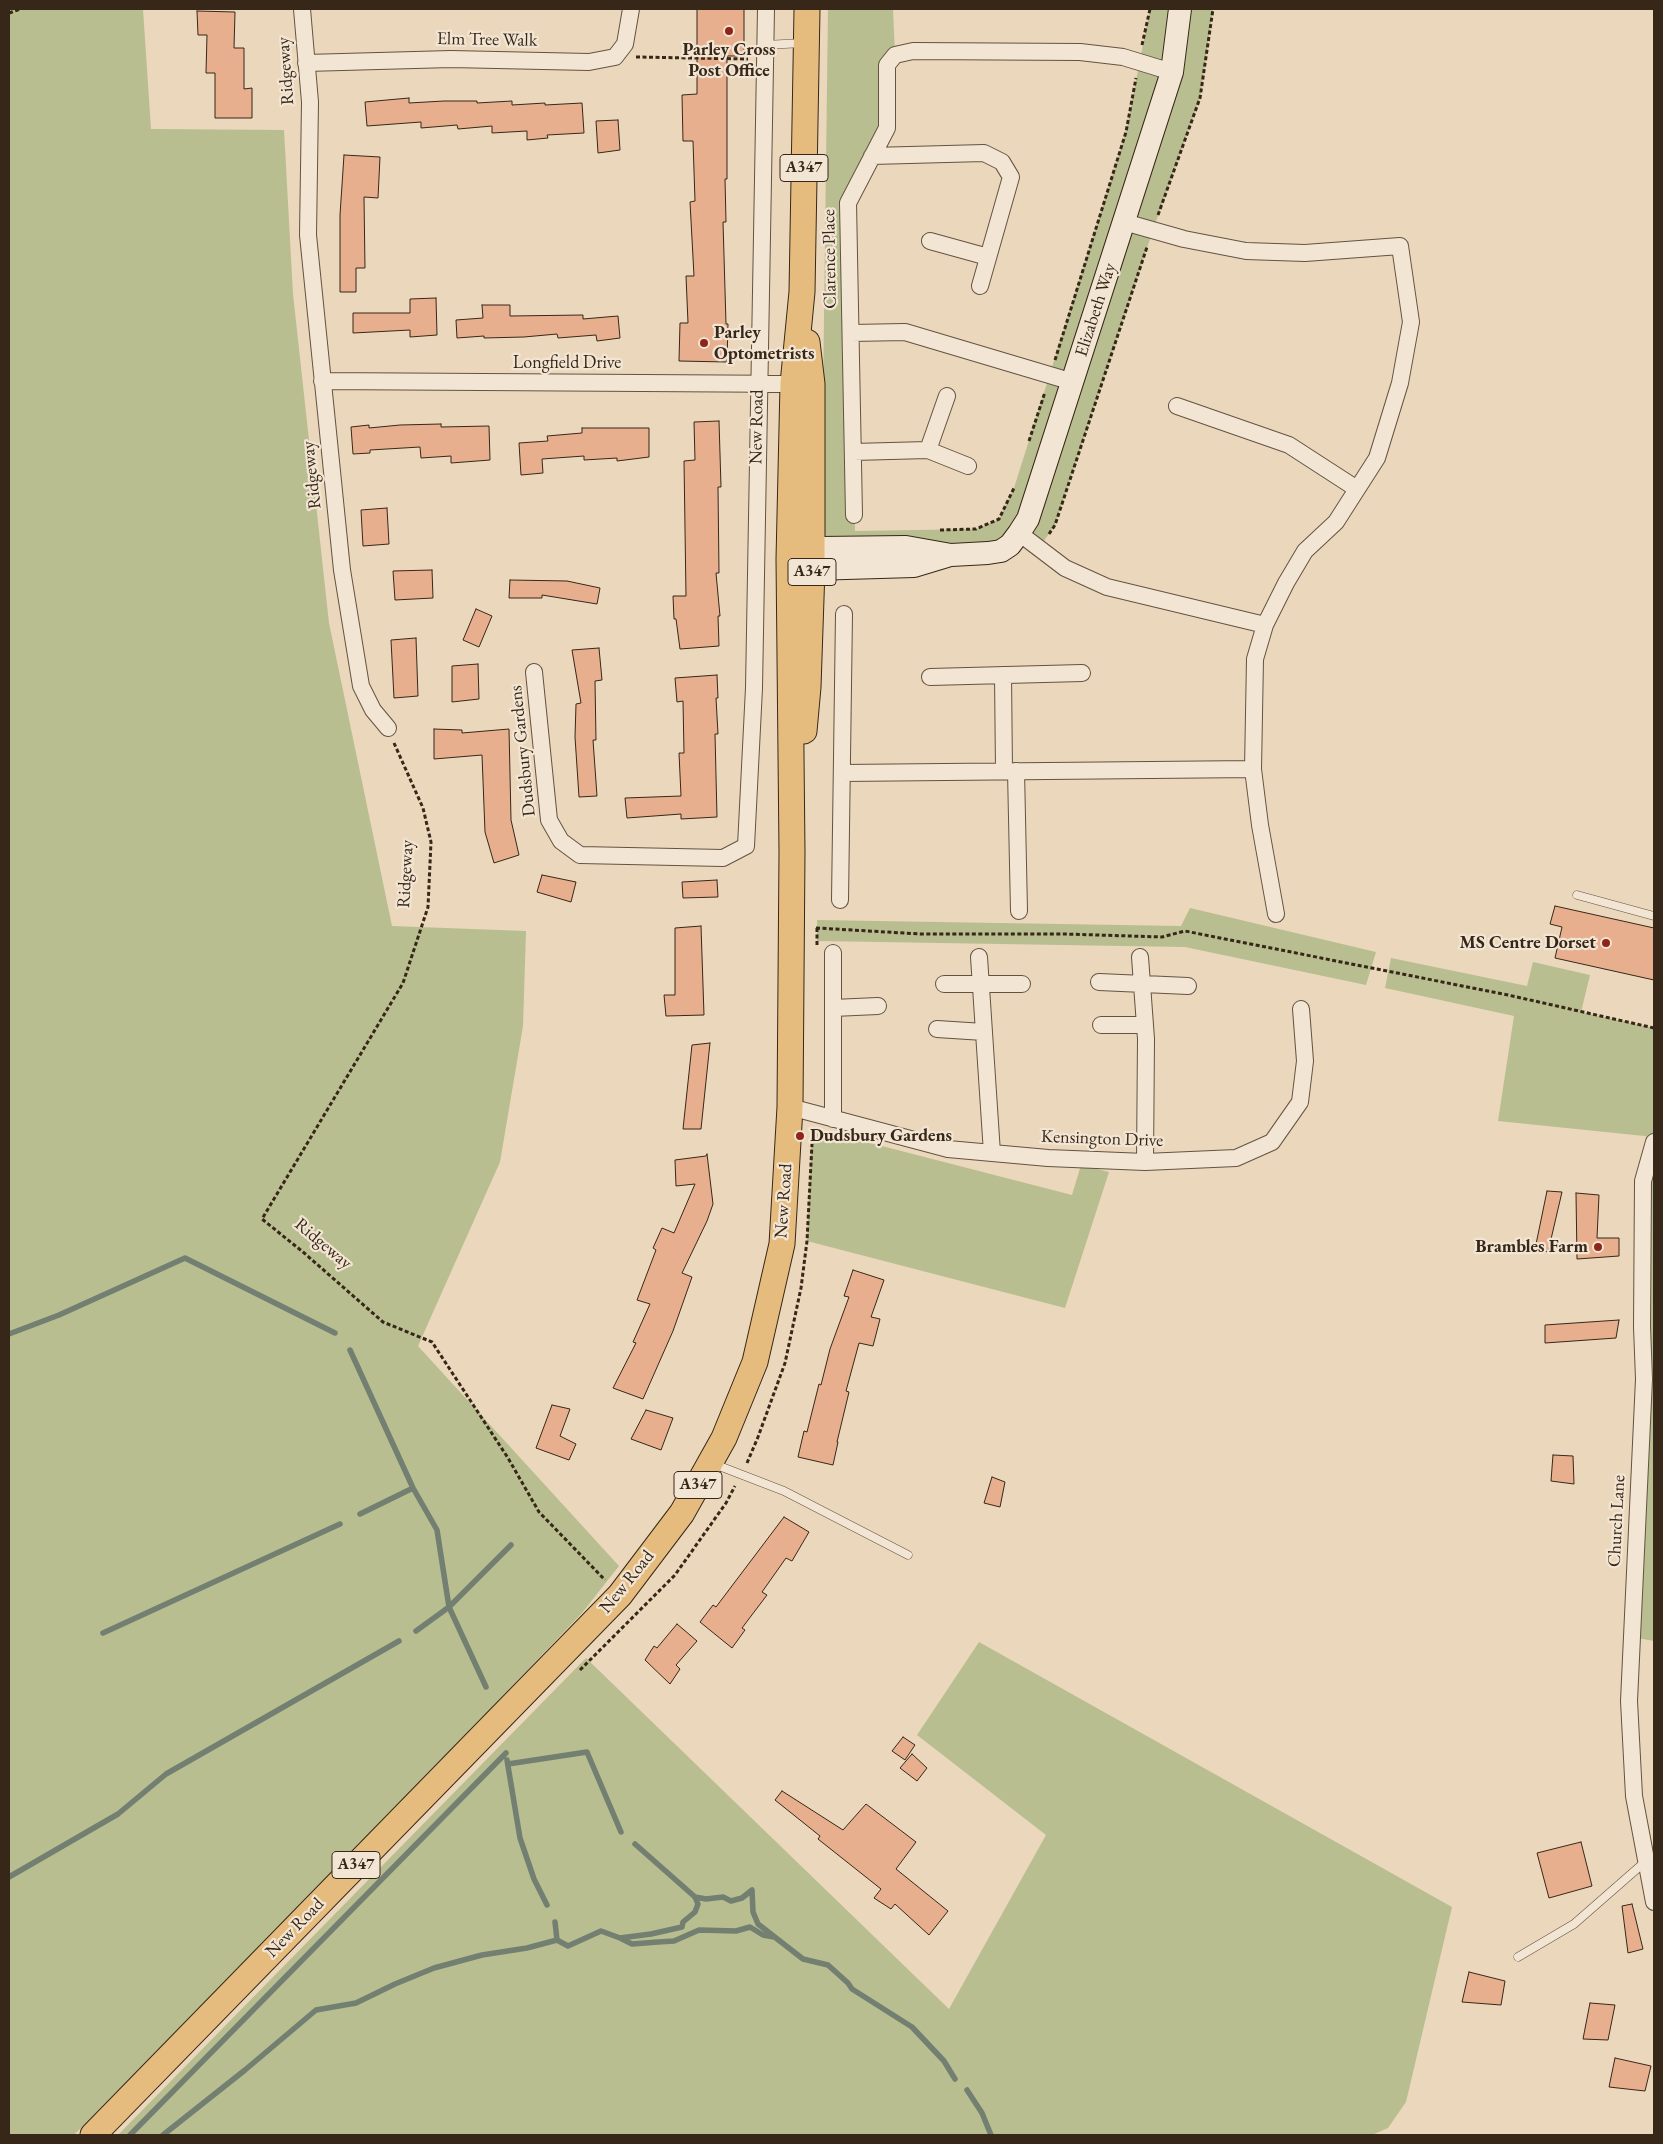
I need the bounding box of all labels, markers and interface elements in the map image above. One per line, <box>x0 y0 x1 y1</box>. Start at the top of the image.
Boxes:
marker: Parley Cross Post Office <box>723 25 735 37</box>
street label: Elm Tree Walk <box>437 28 537 52</box>
street label: Ridgeway <box>273 36 299 106</box>
place label: Parley Cross Post Office <box>682 39 776 82</box>
road number: A347 <box>780 154 828 182</box>
street label: Clarence Place <box>818 209 842 309</box>
street label: Elizabeth Way <box>1071 260 1121 360</box>
place label: Parley Optometrists <box>714 322 815 364</box>
marker: Parley Optometrists <box>698 337 710 349</box>
street label: Longfield Drive <box>513 352 621 374</box>
street label: New Road <box>746 389 768 465</box>
street label: Ridgeway <box>298 440 326 510</box>
road number: A347 <box>788 558 836 586</box>
street label: Dudsbury Gardens <box>505 684 541 818</box>
street label: Ridgeway <box>393 839 419 909</box>
place label: MS Centre Dorset <box>1459 932 1596 954</box>
marker: MS Centre Dorset <box>1600 937 1612 949</box>
place label: Dudsbury Gardens <box>810 1125 952 1147</box>
street label: Kensington Drive <box>1040 1126 1164 1152</box>
marker: Dudsbury Gardens <box>794 1130 806 1142</box>
street label: New Road <box>771 1163 797 1239</box>
street label: Ridgeway <box>290 1214 356 1274</box>
place label: Brambles Farm <box>1475 1236 1588 1258</box>
marker: Brambles Farm <box>1592 1241 1604 1253</box>
road number: A347 <box>674 1472 722 1498</box>
street label: Church Lane <box>1604 1475 1630 1567</box>
street label: New Road <box>595 1546 659 1618</box>
road number: A347 <box>332 1852 380 1878</box>
street label: New Road <box>261 1894 329 1962</box>

